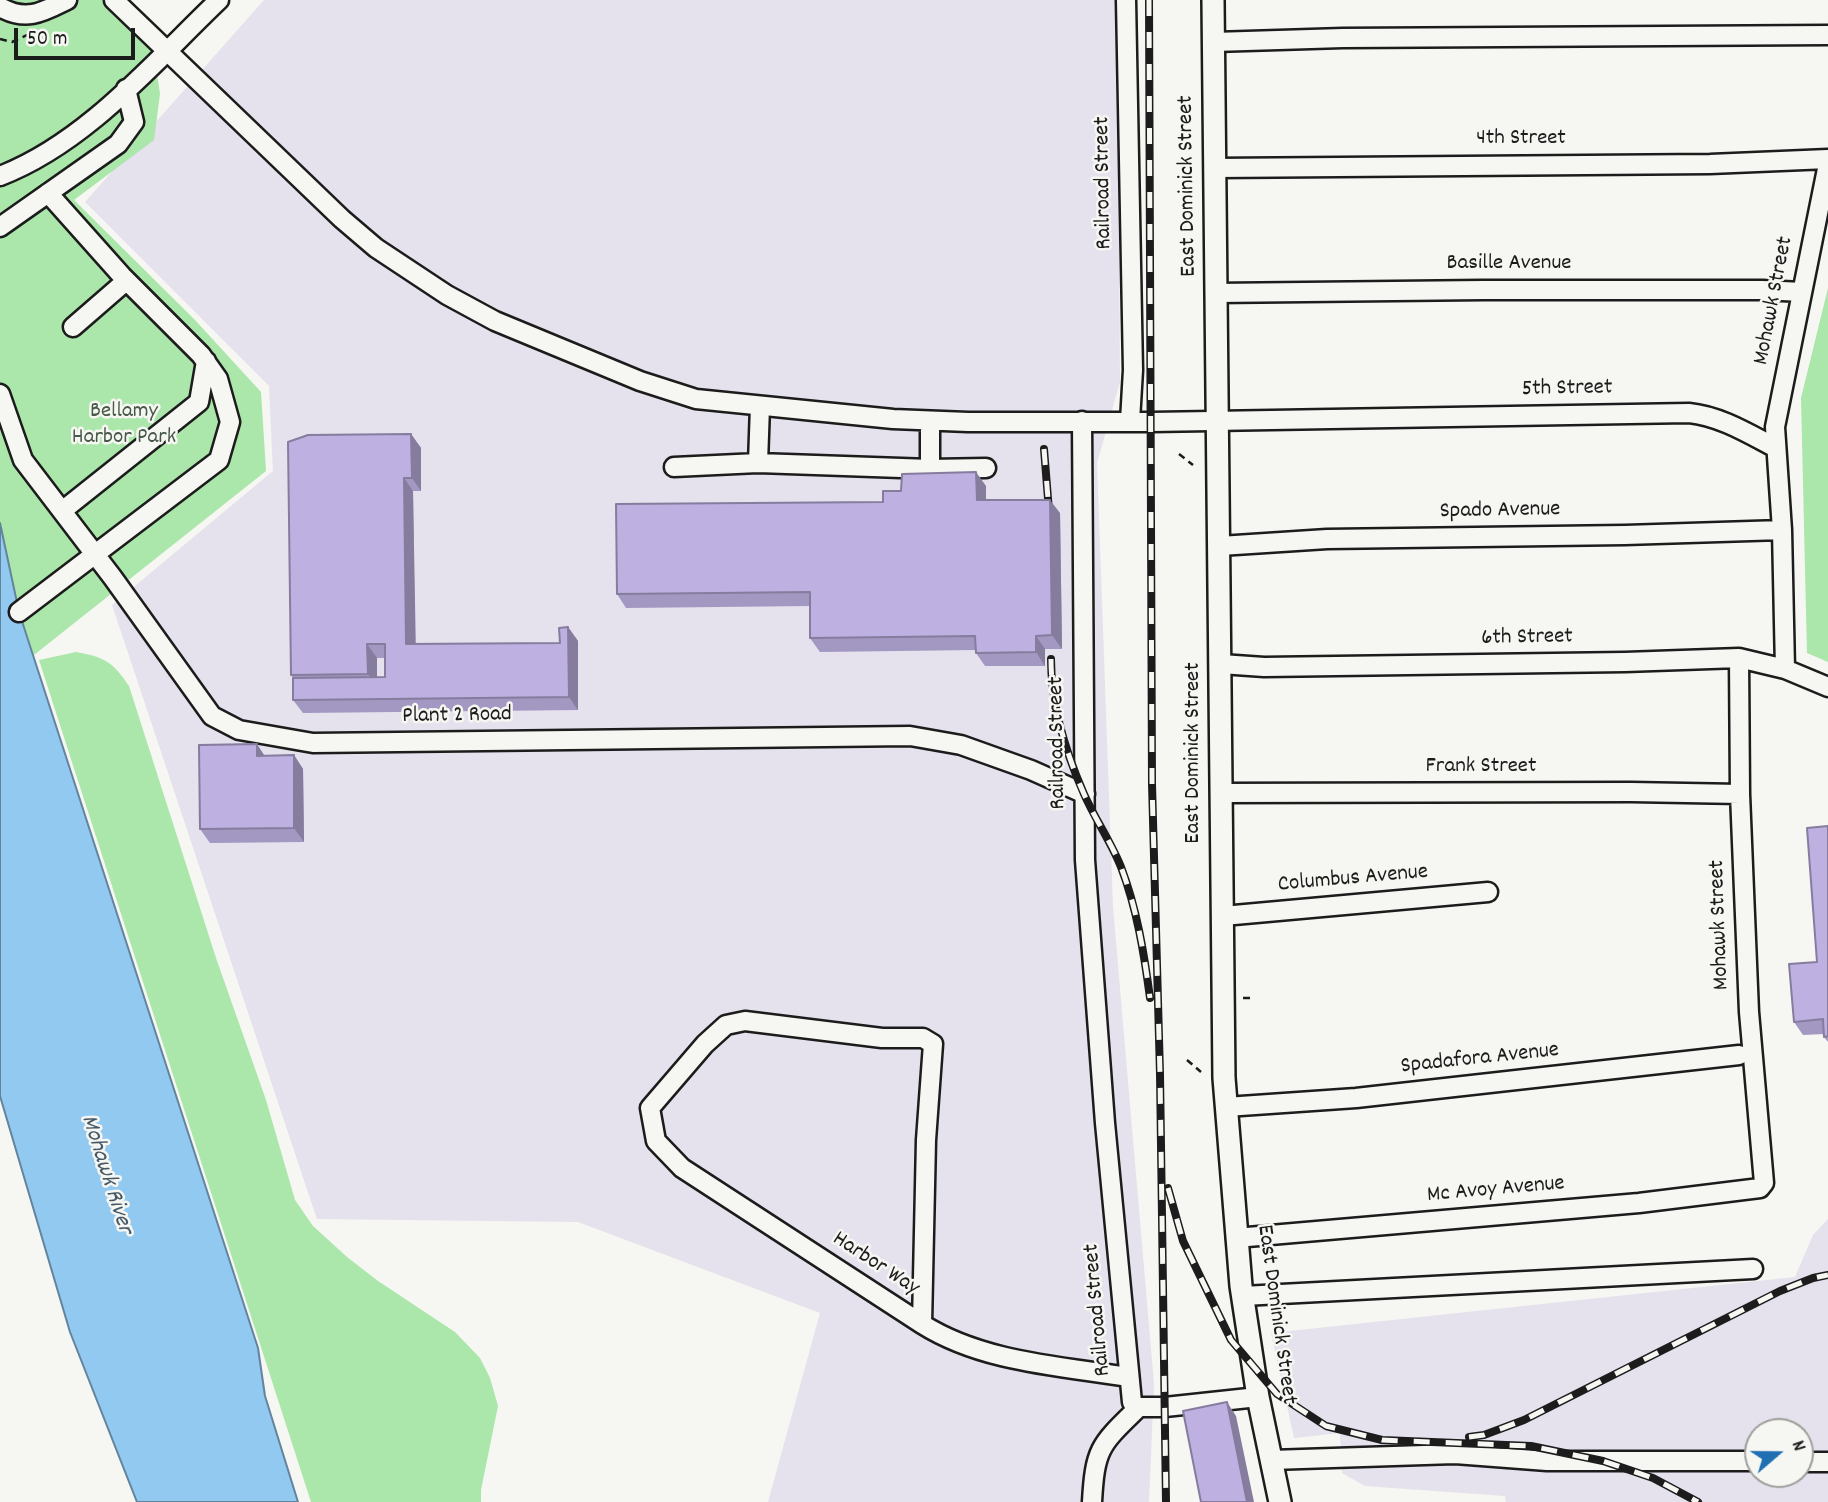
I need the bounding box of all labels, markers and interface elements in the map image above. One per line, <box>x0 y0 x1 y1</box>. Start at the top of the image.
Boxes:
scale bar <box>18 14 138 58</box>
text: 50 m <box>27 25 67 55</box>
street label: East Dominick Street <box>1174 95 1204 277</box>
street label: Railroad Street <box>1090 116 1120 250</box>
street label: 4th Street <box>1476 126 1566 154</box>
street label: Mohawk Street <box>1749 234 1801 368</box>
street label: Basille Avenue <box>1447 251 1571 279</box>
street label: 5th Street <box>1521 375 1613 405</box>
park label: Bellamy Harbor Park <box>72 399 176 453</box>
street label: Spado Avenue <box>1439 497 1561 527</box>
street label: 6th Street <box>1481 624 1573 654</box>
street label: East Dominick Street <box>1181 662 1209 844</box>
street label: Railroad Street <box>1044 676 1074 810</box>
street label: Plant 2 Road <box>402 702 512 732</box>
street label: Frank Street <box>1426 754 1536 782</box>
street label: Mohawk Street <box>1705 859 1737 991</box>
street label: Columbus Avenue <box>1277 860 1429 900</box>
street label: Spadafora Avenue <box>1400 1038 1560 1082</box>
water label: Mohawk River <box>72 1112 138 1238</box>
street label: Mc Avoy Avenue <box>1426 1171 1566 1211</box>
street label: East Dominick Street <box>1249 1223 1301 1407</box>
street label: Harbor Way <box>826 1227 924 1303</box>
street label: Railroad Street <box>1079 1242 1119 1378</box>
north arrow <box>1744 1418 1814 1488</box>
text: N <box>1783 1437 1812 1455</box>

